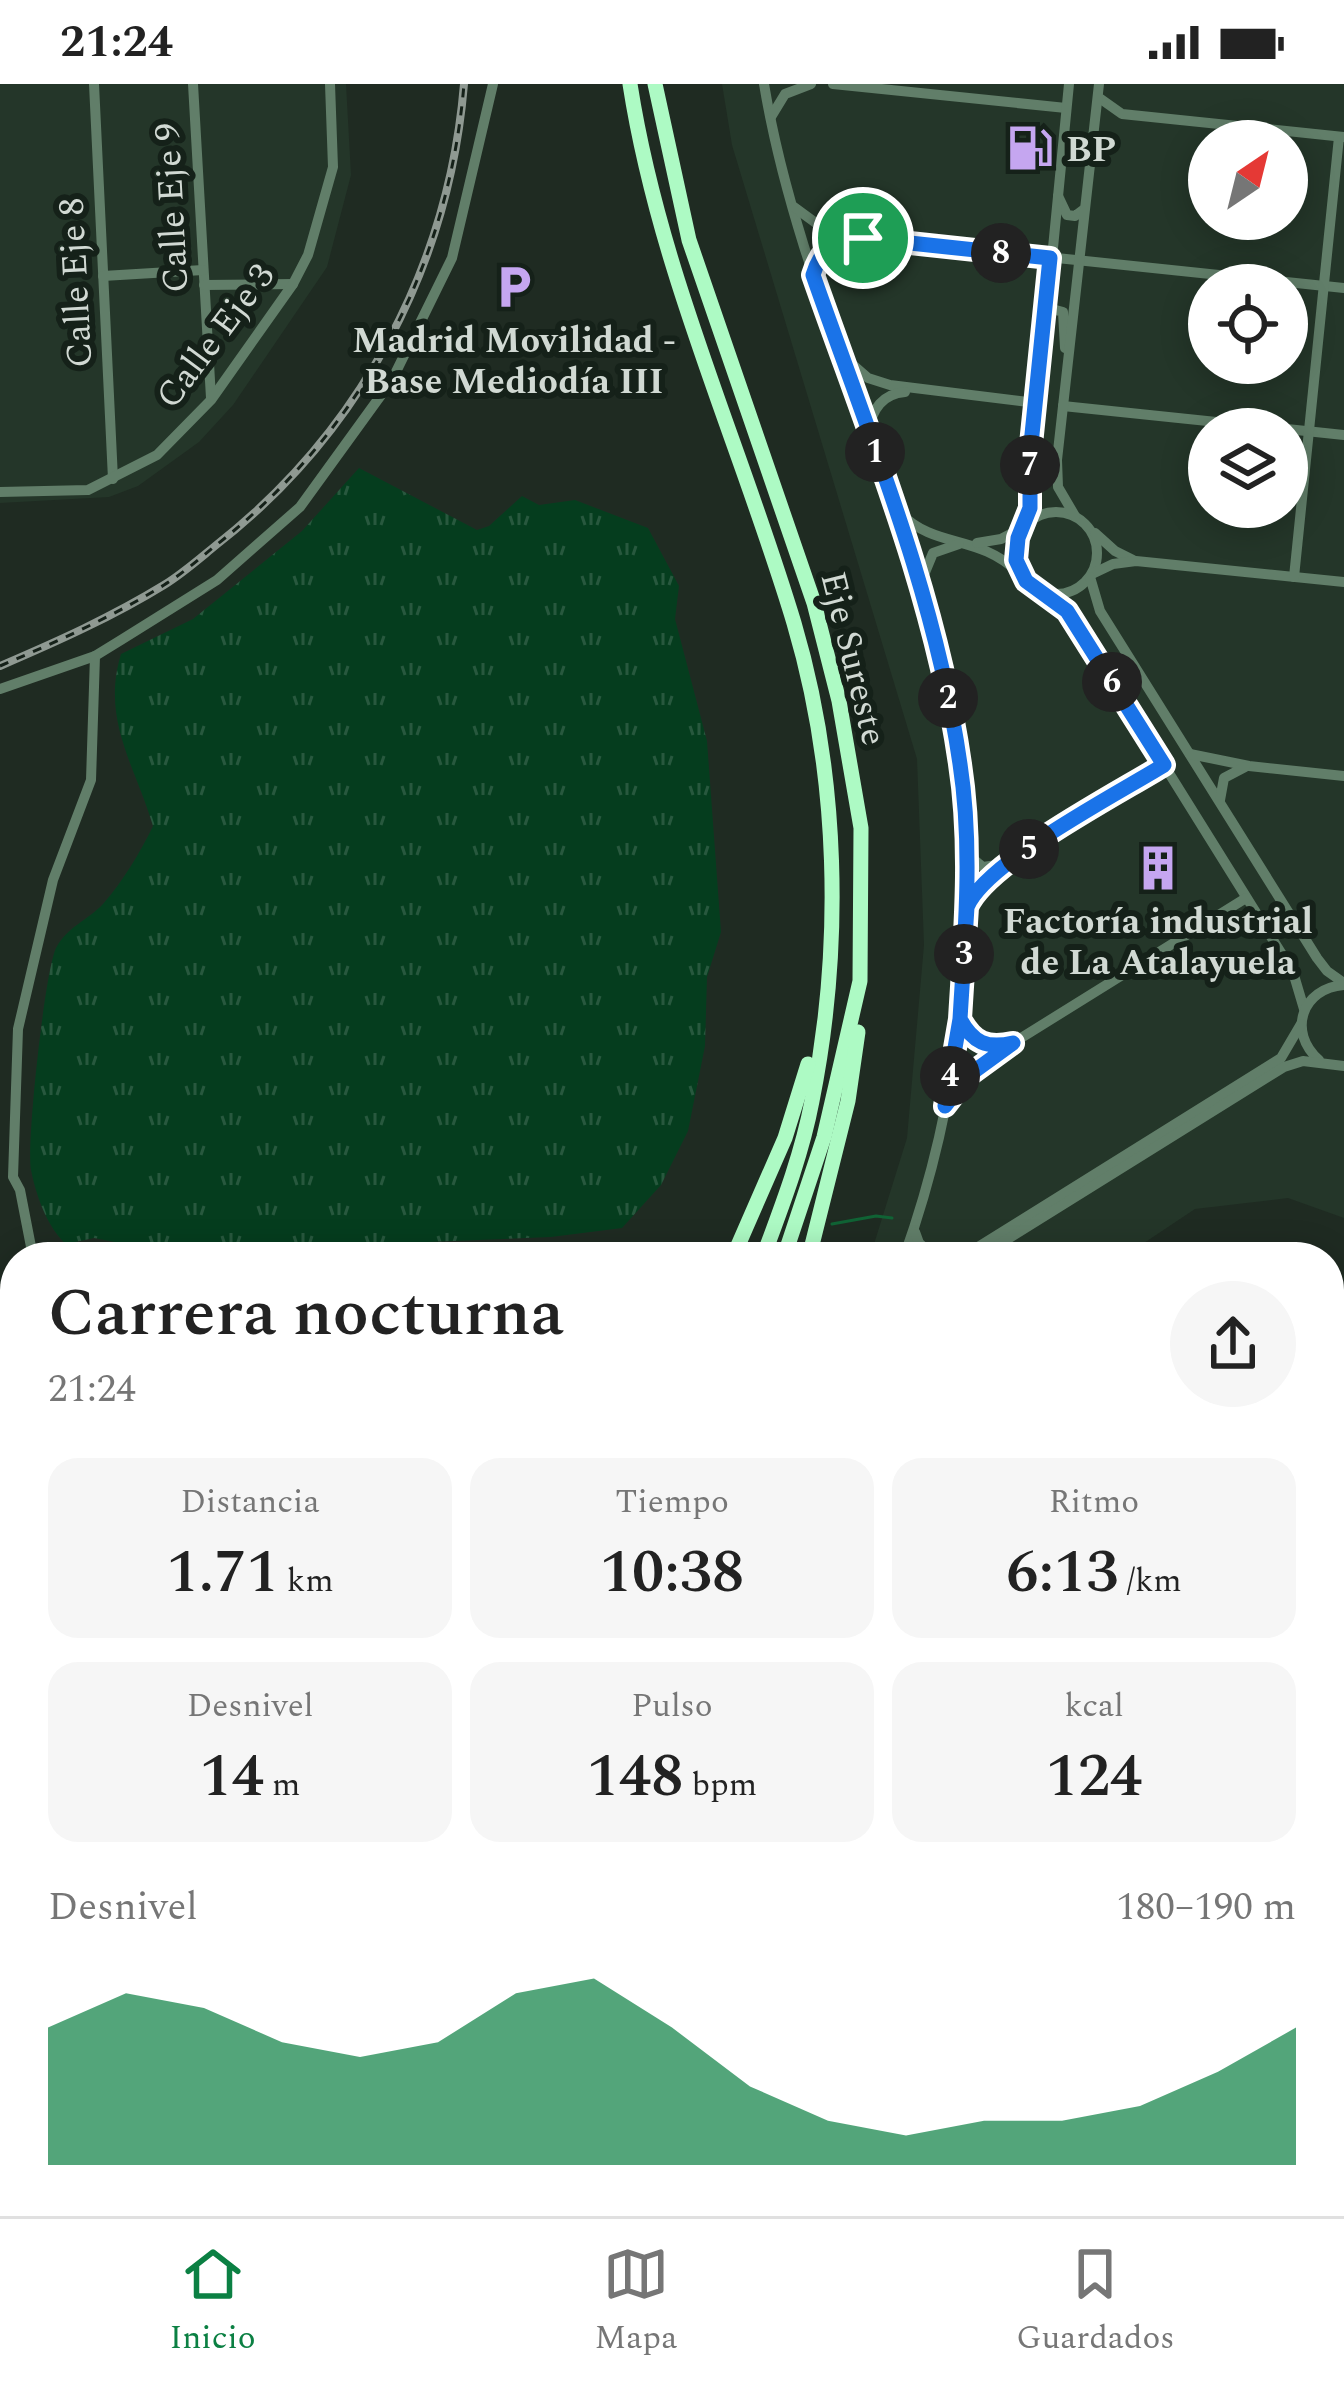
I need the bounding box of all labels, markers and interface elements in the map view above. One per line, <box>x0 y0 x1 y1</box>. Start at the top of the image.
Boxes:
text: 21:24 <box>60 8 173 77</box>
north arrow <box>1188 120 1308 240</box>
map controls <box>1188 120 1308 528</box>
street label: Calle Eje 9 <box>141 121 204 294</box>
fuel station icon: BP <box>1005 123 1055 173</box>
place label: BP <box>1066 123 1116 178</box>
pin <box>812 187 914 289</box>
street label: Calle Eje 8 <box>45 196 108 369</box>
icon: arrive <box>830 205 896 271</box>
pin: 8 <box>971 223 1031 283</box>
text: 8 <box>992 228 1010 278</box>
street label: Calle Eje 3 <box>143 252 289 421</box>
parking icon: Madrid Movilidad - Base Mediodía III <box>489 262 539 312</box>
button: locate <box>1188 264 1308 384</box>
place label: Madrid Movilidad - Base Mediodía III <box>352 314 676 410</box>
button: layers <box>1188 408 1308 528</box>
pin: 1 <box>845 422 905 482</box>
text: 1 <box>866 427 884 477</box>
pin: 7 <box>1000 435 1060 495</box>
text: 7 <box>1021 440 1039 490</box>
street label: Eje Sureste <box>804 566 901 751</box>
pin: 6 <box>1082 652 1142 712</box>
text: 6 <box>1103 657 1121 707</box>
pin: 2 <box>918 668 978 728</box>
text: 2 <box>939 673 957 723</box>
pin: 5 <box>999 819 1059 879</box>
text: 5 <box>1020 824 1038 874</box>
building icon: Factoría industrial de La Atalayuela <box>1133 843 1183 893</box>
place label: Factoría industrial de La Atalayuela <box>1003 895 1313 991</box>
pin: 3 <box>934 924 994 984</box>
text: 3 <box>955 929 973 979</box>
pin: 4 <box>920 1046 980 1106</box>
text: 4 <box>941 1051 959 1101</box>
text: Carrera nocturna <box>48 1264 564 1365</box>
button: share <box>1170 1281 1296 1407</box>
text: 21:24 <box>48 1360 136 1419</box>
text: Distancia <box>180 1477 320 1527</box>
text: Tiempo <box>615 1477 729 1527</box>
text: Ritmo <box>1049 1477 1139 1527</box>
text: 1.71 <box>166 1527 279 1619</box>
text: 10:38 <box>600 1527 744 1619</box>
text: 6:13 <box>1006 1527 1118 1619</box>
text: km <box>279 1556 334 1606</box>
text: /km <box>1118 1556 1182 1606</box>
text: Desnivel <box>187 1681 313 1731</box>
text: Pulso <box>631 1681 713 1731</box>
text: kcal <box>1064 1681 1124 1731</box>
text: 14 <box>200 1731 264 1823</box>
text: 148 <box>587 1731 683 1823</box>
text: 124 <box>1046 1731 1142 1823</box>
text: m <box>264 1760 300 1810</box>
text: bpm <box>683 1760 757 1810</box>
text: Desnivel <box>48 1878 198 1937</box>
text: 180–190 m <box>1116 1878 1296 1937</box>
tab: Inicio <box>169 2241 256 2363</box>
tab: Mapa <box>595 2241 677 2363</box>
tab: Guardados <box>1016 2241 1175 2363</box>

